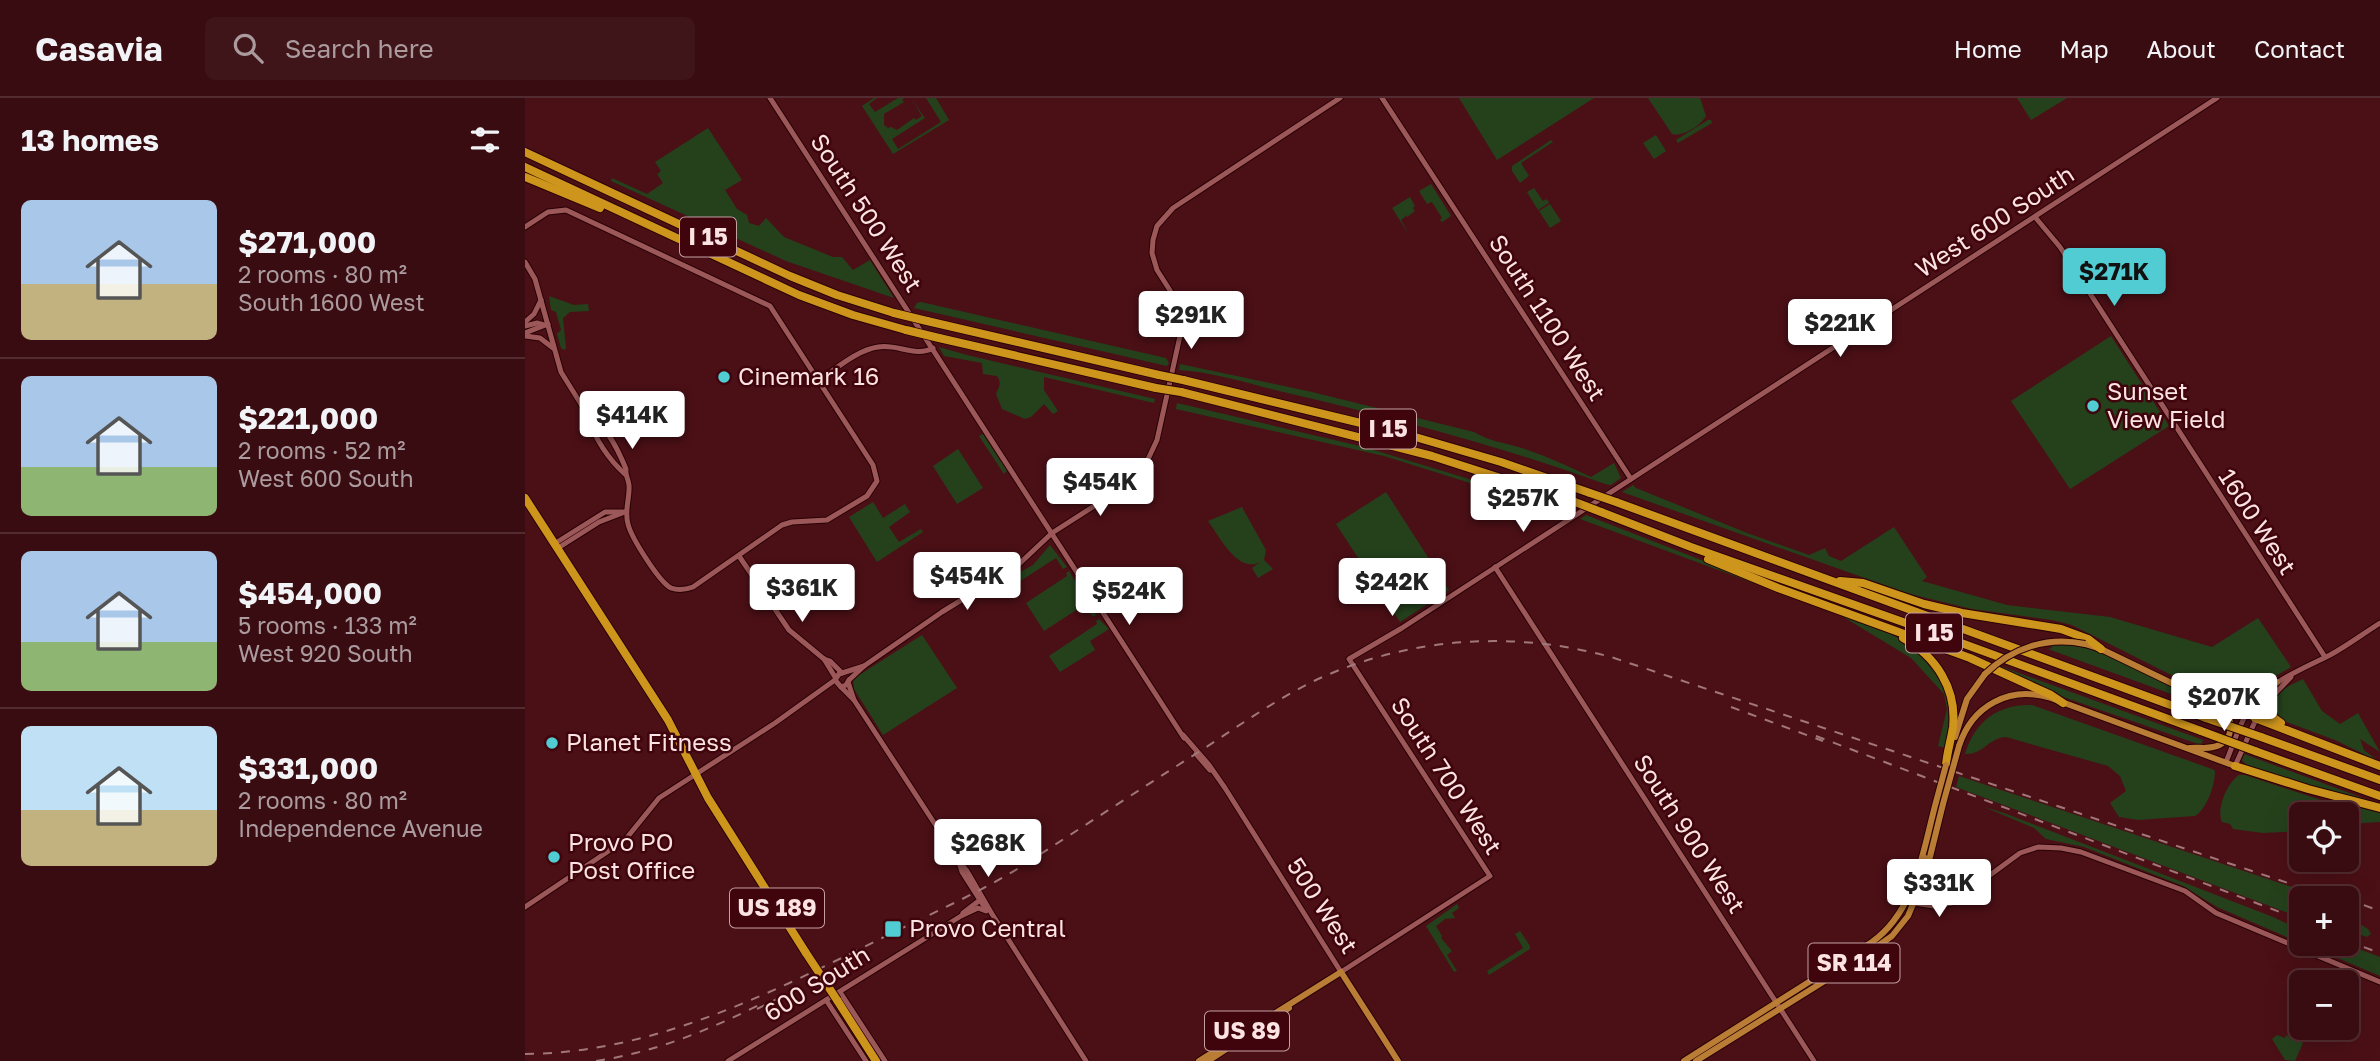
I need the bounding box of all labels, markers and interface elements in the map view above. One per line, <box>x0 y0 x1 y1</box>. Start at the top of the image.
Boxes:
search box <box>205 17 695 80</box>
text: Casavia <box>35 29 163 68</box>
icon: search <box>229 29 267 67</box>
text: Search here <box>285 33 434 64</box>
text: Home <box>1954 34 2022 63</box>
text: Map <box>2060 34 2109 63</box>
text: About <box>2147 34 2216 63</box>
text: Contact <box>2254 34 2345 63</box>
icon: filters <box>466 121 504 159</box>
text: 13 homes <box>21 122 159 158</box>
street label: South 500 West <box>805 128 929 297</box>
street label: West 600 South <box>1909 159 2079 283</box>
road number: I 15 <box>680 218 736 256</box>
text: $271,000 <box>238 224 376 260</box>
icon: home <box>77 228 161 312</box>
street label: South 1100 West <box>1484 229 1613 406</box>
pin: $271K <box>2065 248 2163 308</box>
text: $271K <box>2079 257 2149 285</box>
text: 2 rooms · 80 m² <box>238 260 407 288</box>
text: South 1600 West <box>238 288 425 316</box>
pin: $291K <box>1142 292 1240 351</box>
text: $291K <box>1155 300 1227 328</box>
pin: $221K <box>1791 300 1889 359</box>
text: $221K <box>1804 308 1876 336</box>
place label: Cinemark 16 <box>738 361 879 390</box>
marker: Cinemark 16 <box>716 369 732 385</box>
place label: Sunset View Field <box>2107 376 2225 433</box>
pin: $414K <box>583 392 681 451</box>
marker: Sunset View Field <box>2085 398 2101 414</box>
text: $221,000 <box>238 400 378 436</box>
text: $414K <box>596 400 668 428</box>
icon: home <box>77 404 161 488</box>
road number: I 15 <box>1360 410 1416 448</box>
text: 2 rooms · 52 m² <box>238 436 405 464</box>
pin: $454K <box>1051 458 1149 518</box>
street label: 1600 West <box>2213 463 2303 580</box>
text: West 600 South <box>238 464 414 492</box>
text: $454K <box>1063 467 1137 495</box>
pin: $257K <box>1474 474 1572 534</box>
text: $257K <box>1487 483 1559 511</box>
pin: $454K <box>918 552 1016 612</box>
pin: $242K <box>1343 559 1441 618</box>
text: $454K <box>930 561 1004 589</box>
pin: $361K <box>753 564 851 624</box>
text: $242K <box>1355 567 1429 595</box>
pin: $524K <box>1080 568 1178 627</box>
text: $361K <box>766 573 838 601</box>
text: $454,000 <box>238 575 382 611</box>
text: $524K <box>1092 576 1166 604</box>
icon: home <box>77 579 161 663</box>
text: 5 rooms · 133 m² <box>238 611 417 639</box>
road number: I 15 <box>1906 614 1962 652</box>
text: West 920 South <box>238 639 413 667</box>
pin: $207K <box>2175 674 2273 733</box>
text: $207K <box>2187 682 2261 710</box>
street label: South 700 West <box>1386 691 1509 859</box>
place label: Planet Fitness <box>566 727 732 756</box>
marker: Planet Fitness <box>544 735 560 751</box>
street label: South 900 West <box>1628 748 1752 918</box>
text: $331,000 <box>238 750 378 786</box>
icon: home <box>77 754 161 838</box>
text: 2 rooms · 80 m² <box>238 786 407 814</box>
map controls <box>2289 802 2359 1040</box>
button: locate <box>2289 802 2359 872</box>
text: Independence Avenue <box>238 814 483 842</box>
pin: $268K <box>939 820 1037 879</box>
place label: Provo PO Post Office <box>568 827 695 884</box>
text: $268K <box>950 828 1026 856</box>
marker: Provo PO Post Office <box>546 849 562 865</box>
street label: 500 West <box>1282 852 1365 958</box>
pin: $331K <box>1890 860 1988 919</box>
text: $331K <box>1903 868 1975 896</box>
button: + <box>2289 886 2359 956</box>
road number: US 189 <box>730 888 824 928</box>
place label: Provo Central <box>909 913 1066 942</box>
marker: Provo Central <box>883 919 903 939</box>
street label: 600 South <box>758 939 874 1027</box>
road number: SR 114 <box>1809 944 1899 982</box>
button: − <box>2289 970 2359 1040</box>
road number: US 89 <box>1205 1012 1289 1050</box>

